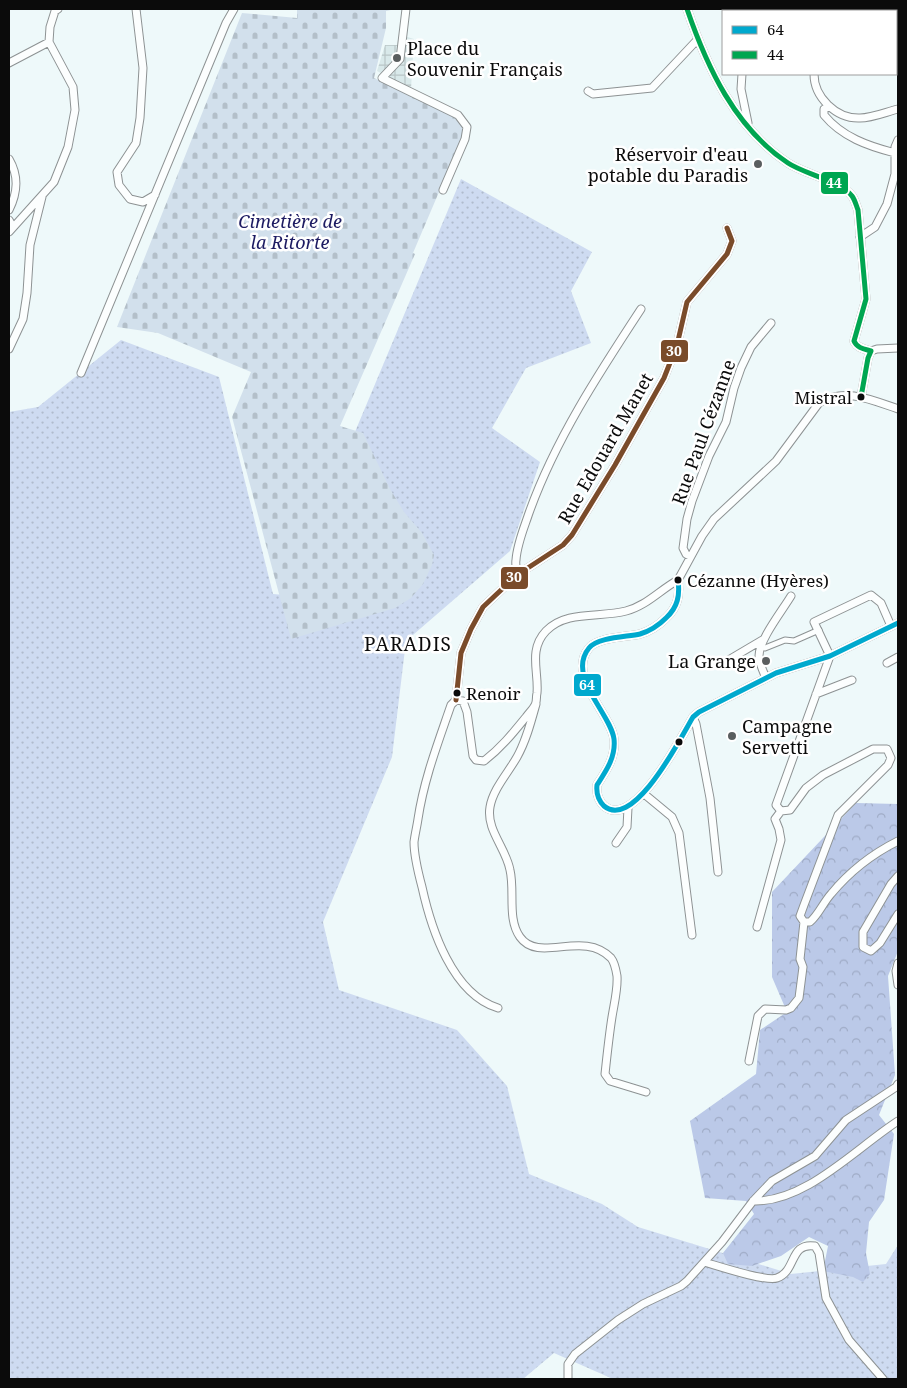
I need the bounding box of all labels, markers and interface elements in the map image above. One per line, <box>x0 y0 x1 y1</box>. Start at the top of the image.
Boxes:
legend <box>722 10 897 75</box>
text: 64 <box>767 19 784 39</box>
place label: Place du Souvenir Français <box>407 36 563 81</box>
text: 44 <box>767 44 784 64</box>
marker: Place du Souvenir Français <box>391 52 403 64</box>
place label: Réservoir d'eau potable du Paradis <box>588 142 749 187</box>
marker: Réservoir d'eau potable du Paradis <box>752 158 764 170</box>
line badge: 44 <box>820 171 849 195</box>
text: 44 <box>826 173 842 192</box>
park label: Cimetière de la Ritorte <box>238 209 342 254</box>
line badge: 30 <box>660 339 689 363</box>
text: 30 <box>666 341 682 360</box>
street label: Rue Paul Cézanne <box>666 356 740 508</box>
street label: Rue Edouard Manet <box>552 368 658 528</box>
place label: Mistral <box>794 386 853 409</box>
marker: Mistral <box>856 392 866 402</box>
line badge: 30 <box>500 566 529 590</box>
text: 30 <box>506 567 522 586</box>
place label: Cézanne (Hyères) <box>687 569 829 592</box>
marker: Cézanne (Hyères) <box>673 575 683 585</box>
district label: PARADIS <box>364 631 452 657</box>
place label: La Grange <box>668 649 756 673</box>
marker: La Grange <box>760 655 772 667</box>
line badge: 64 <box>573 673 602 697</box>
text: 64 <box>579 675 595 694</box>
place label: Renoir <box>466 682 520 705</box>
marker: Renoir <box>452 688 462 698</box>
place label: Campagne Servetti <box>742 714 832 759</box>
marker: Campagne Servetti <box>726 730 738 742</box>
unlabelled marker <box>674 737 684 747</box>

